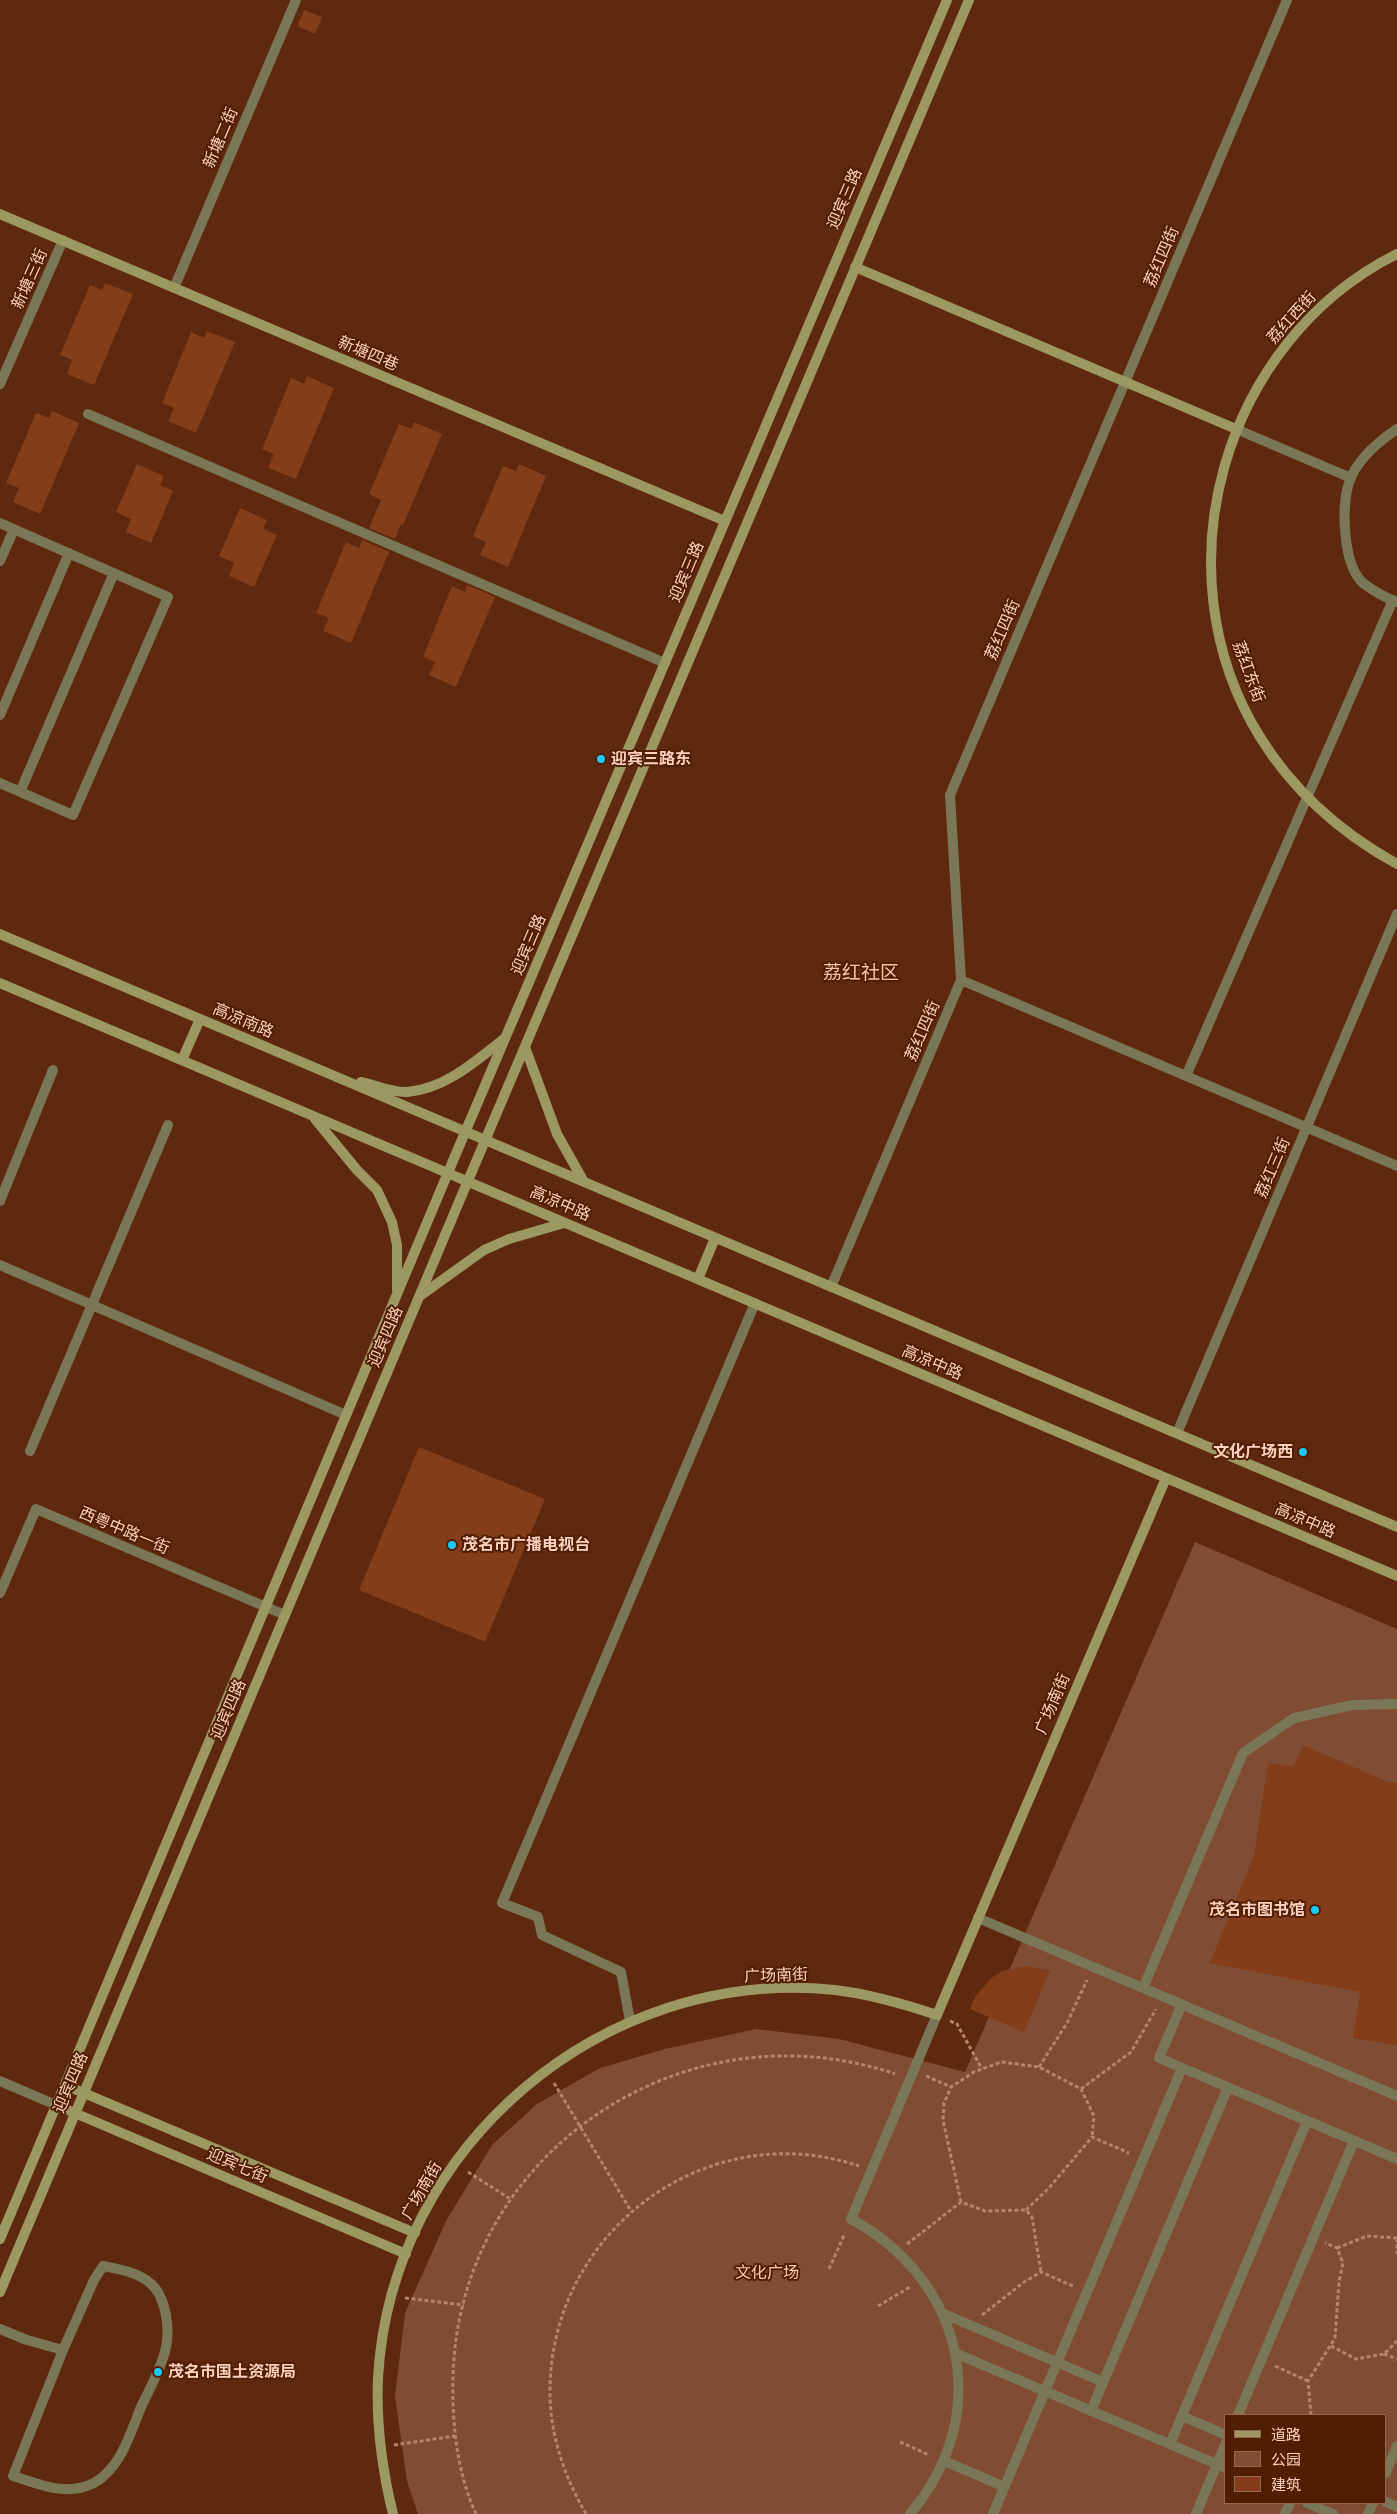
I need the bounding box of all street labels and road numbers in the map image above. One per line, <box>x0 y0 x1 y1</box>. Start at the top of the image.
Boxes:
street label: 新塘二街 <box>200 105 242 171</box>
street label: 迎宾三路 <box>824 166 866 232</box>
street label: 荔红四街 <box>1141 224 1183 290</box>
street label: 新塘三街 <box>8 246 52 312</box>
street label: 荔红西街 <box>1263 288 1321 348</box>
street label: 新塘四巷 <box>335 333 401 375</box>
street label: 迎宾三路 <box>666 539 708 605</box>
street label: 荔红四街 <box>982 597 1024 663</box>
street label: 荔红东街 <box>1228 639 1268 705</box>
street label: 迎宾三路 <box>508 912 550 978</box>
street label: 荔红四街 <box>902 998 944 1064</box>
street label: 高凉南路 <box>210 1000 276 1042</box>
street label: 荔红三街 <box>1252 1135 1294 1201</box>
street label: 高凉中路 <box>527 1183 593 1225</box>
street label: 迎宾四路 <box>365 1304 407 1370</box>
street label: 高凉中路 <box>899 1342 965 1384</box>
street label: 高凉中路 <box>1272 1500 1338 1542</box>
street label: 西粤中路一街 <box>76 1503 172 1559</box>
street label: 广场南街 <box>1032 1671 1074 1737</box>
street label: 迎宾四路 <box>208 1677 250 1743</box>
street label: 广场南街 <box>744 1965 808 1987</box>
street label: 迎宾四路 <box>50 2050 92 2116</box>
street label: 迎宾七街 <box>204 2145 270 2187</box>
street label: 广场南街 <box>398 2158 446 2224</box>

